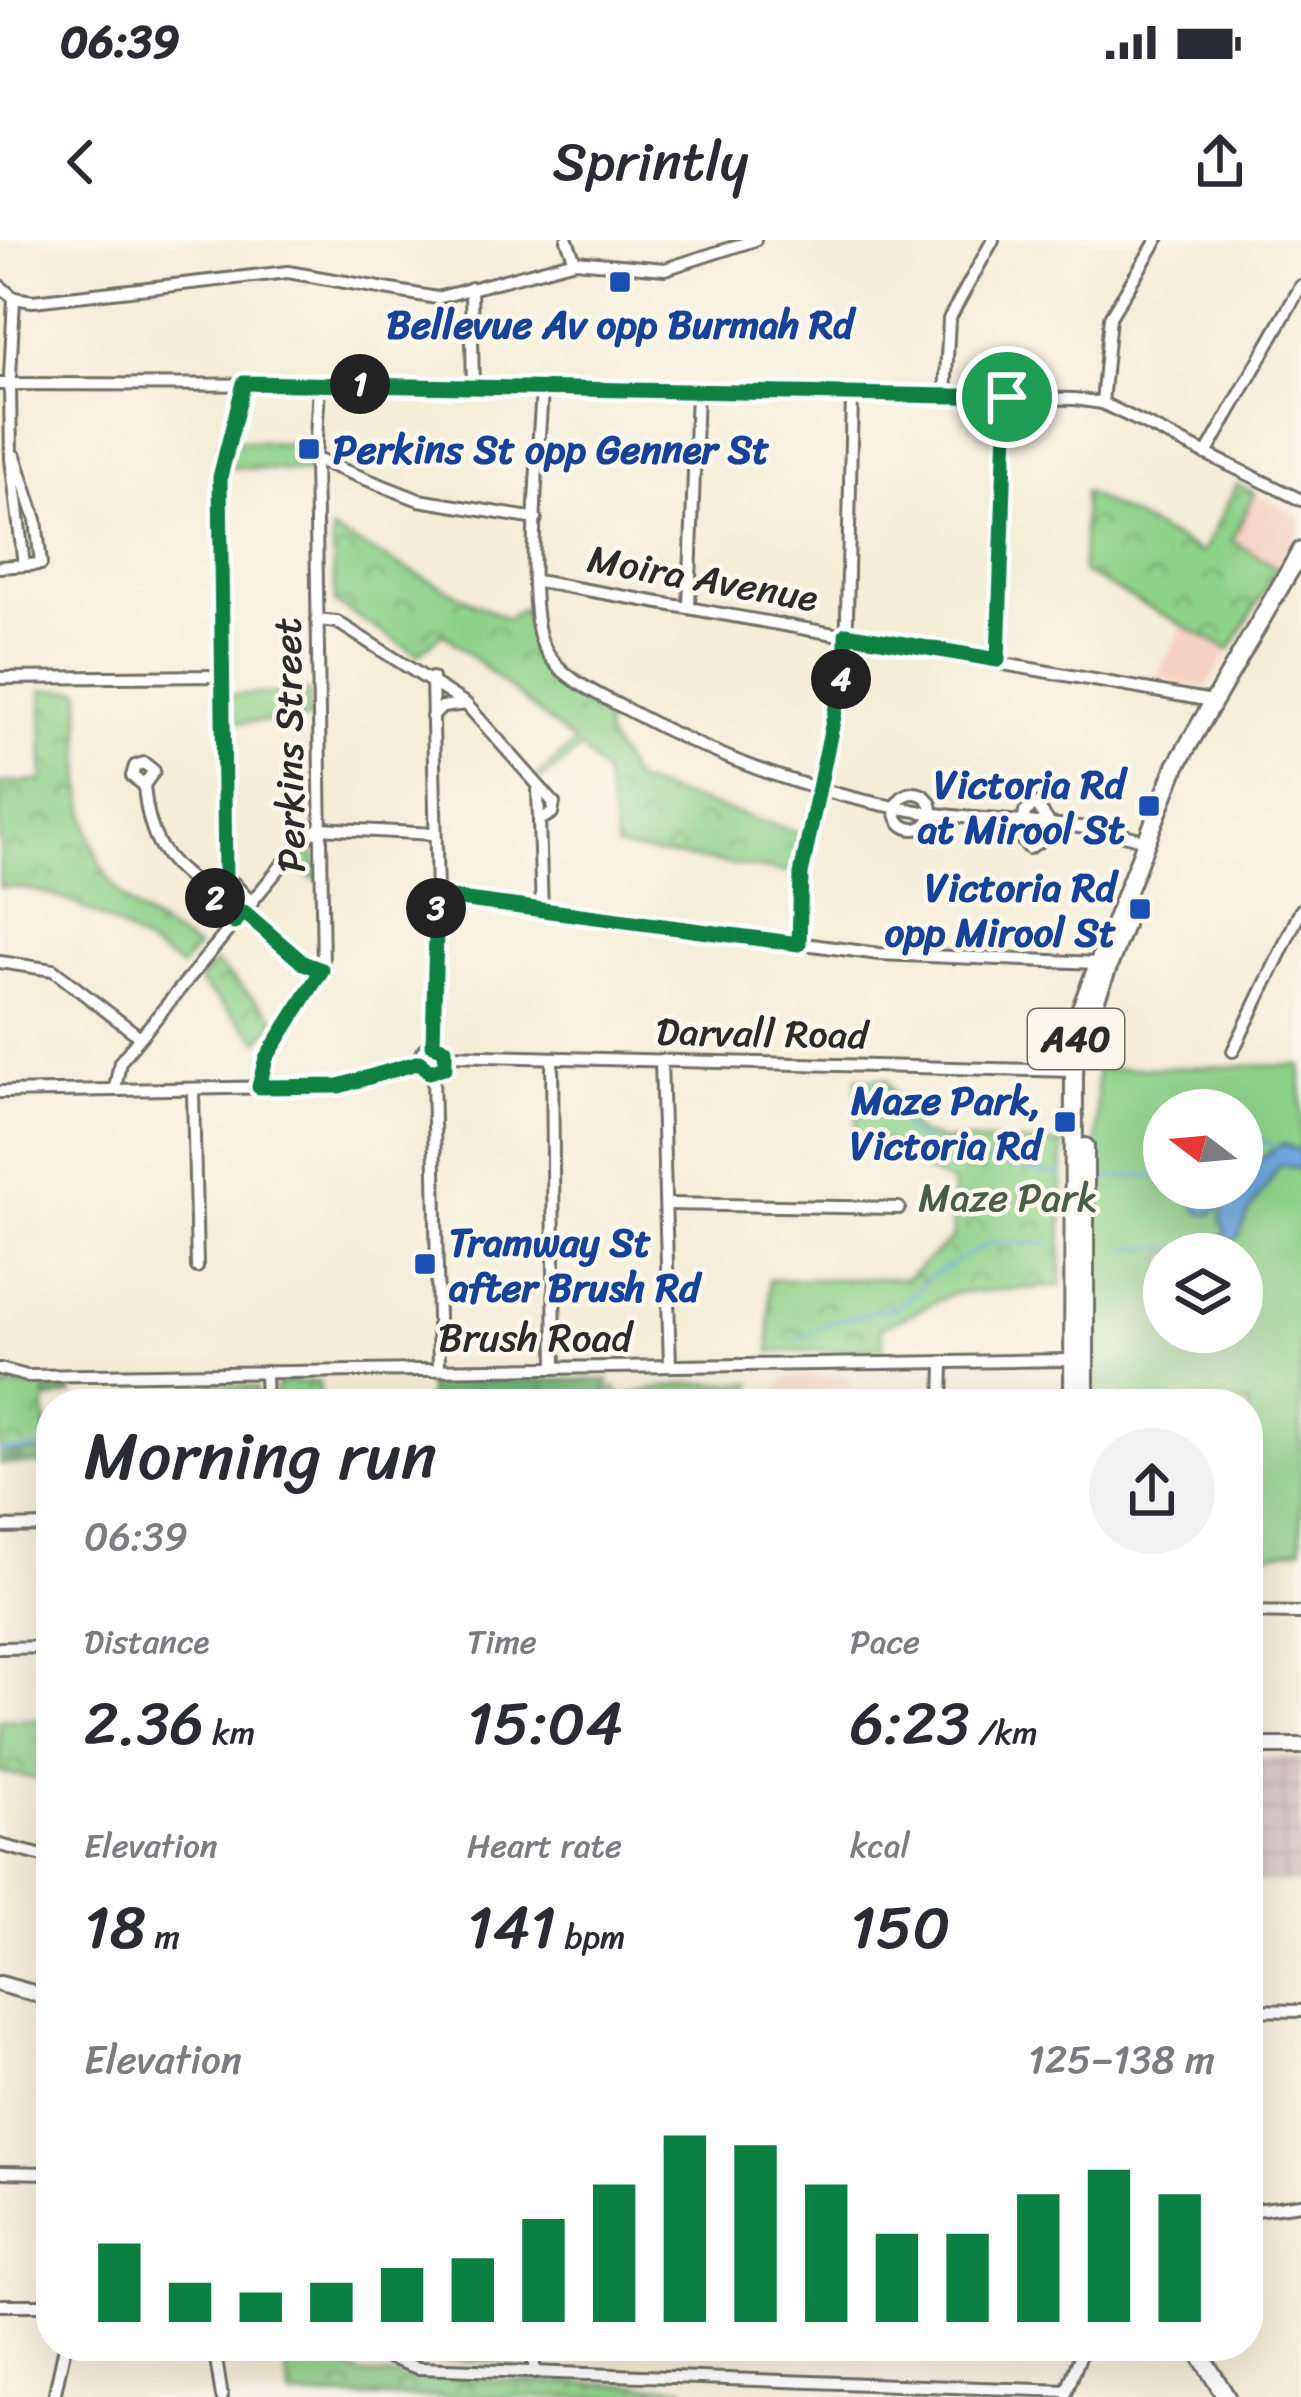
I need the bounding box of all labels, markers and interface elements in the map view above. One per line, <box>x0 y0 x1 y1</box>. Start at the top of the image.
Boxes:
text: 06:39 <box>60 2 180 82</box>
text: Sprintly <box>553 114 748 210</box>
icon: back <box>48 129 114 195</box>
icon: share <box>1187 129 1253 195</box>
marker: Bellevue Av opp Burmah Rd <box>607 269 633 295</box>
place label: Bellevue Av opp Burmah Rd <box>387 290 857 359</box>
pin <box>956 346 1058 448</box>
pin: 1 <box>330 354 390 414</box>
text: 1 <box>353 355 367 413</box>
icon: arrive <box>974 364 1040 430</box>
place label: Perkins St opp Genner St <box>333 415 769 484</box>
marker: Perkins St opp Genner St <box>296 436 322 462</box>
street label: Moira Avenue <box>582 524 824 632</box>
street label: Perkins Street <box>252 617 326 873</box>
pin: 4 <box>811 649 871 709</box>
text: 4 <box>831 650 851 708</box>
place label: Victoria Rd at Mirool St <box>917 750 1128 864</box>
marker: Victoria Rd at Mirool St <box>1136 793 1162 819</box>
place label: Victoria Rd opp Mirool St <box>884 853 1119 967</box>
pin: 2 <box>185 868 245 928</box>
text: 2 <box>205 869 225 927</box>
pin: 3 <box>406 878 466 938</box>
text: 3 <box>427 879 445 937</box>
marker: Victoria Rd opp Mirool St <box>1127 896 1153 922</box>
street label: Darvall Road <box>655 997 871 1069</box>
road number: A40 <box>1028 1009 1124 1069</box>
place label: Maze Park, Victoria Rd <box>850 1066 1044 1180</box>
north arrow <box>1143 1089 1263 1209</box>
map controls <box>1143 1089 1263 1353</box>
marker: Maze Park, Victoria Rd <box>1052 1109 1078 1135</box>
park label: Maze Park <box>918 1163 1098 1232</box>
place label: Tramway St after Brush Rd <box>448 1208 703 1322</box>
button: layers <box>1143 1233 1263 1353</box>
marker: Tramway St after Brush Rd <box>412 1251 438 1277</box>
street label: Brush Road <box>438 1303 634 1372</box>
text: Morning run <box>84 1398 437 1515</box>
button: share <box>1089 1428 1215 1554</box>
text: 06:39 <box>84 1502 188 1571</box>
text: Distance <box>84 1613 209 1671</box>
text: Time <box>467 1613 537 1671</box>
text: Pace <box>850 1613 920 1671</box>
text: 2.36 <box>84 1671 204 1777</box>
text: 15:04 <box>467 1671 623 1777</box>
text: 6:23 <box>850 1671 970 1777</box>
text: km <box>204 1704 255 1762</box>
text: /km <box>970 1704 1038 1762</box>
text: Elevation <box>84 1817 218 1875</box>
text: Heart rate <box>467 1817 622 1875</box>
text: kcal <box>850 1817 910 1875</box>
text: 18 <box>84 1875 146 1981</box>
text: 141 <box>467 1875 556 1981</box>
text: 150 <box>850 1875 950 1981</box>
text: m <box>146 1908 180 1966</box>
text: bpm <box>556 1908 625 1966</box>
text: Elevation <box>84 2025 242 2094</box>
text: 125–138 m <box>1028 2025 1215 2094</box>

